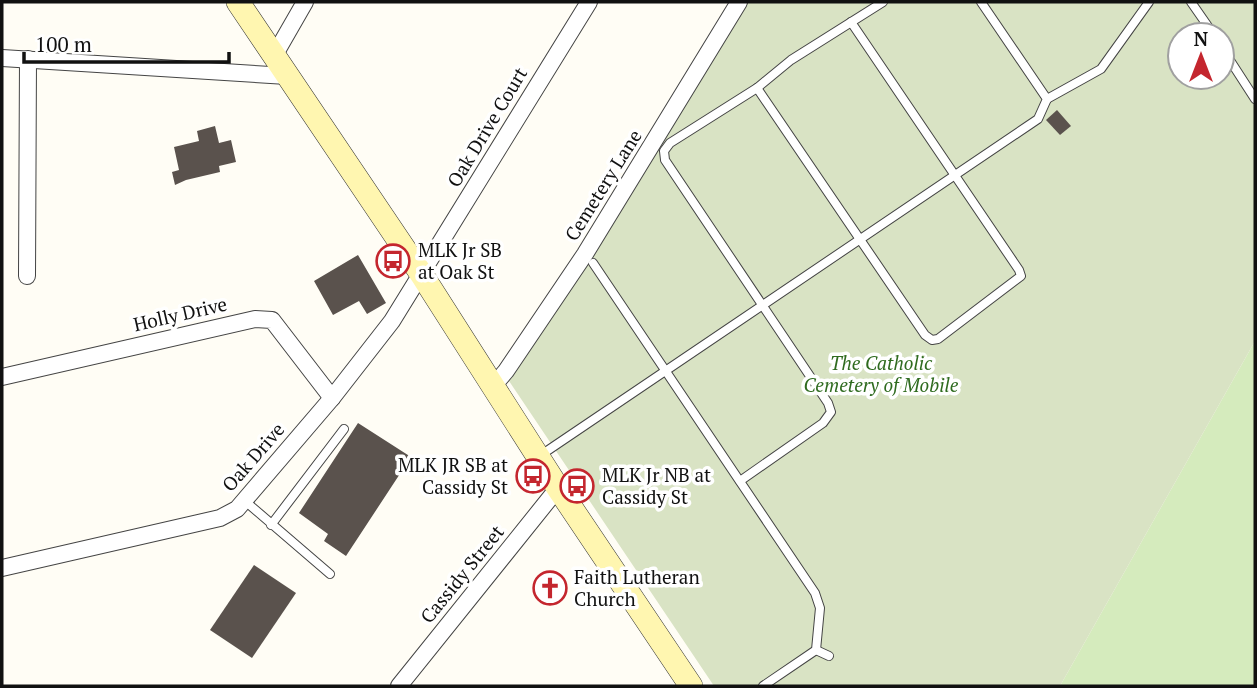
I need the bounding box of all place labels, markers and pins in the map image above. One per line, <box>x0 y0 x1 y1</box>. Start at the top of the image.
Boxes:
place label: MLK Jr SB at Oak St <box>418 237 502 284</box>
bus stop icon: MLK Jr SB at Oak St <box>374 242 412 280</box>
place label: MLK JR SB at Cassidy St <box>398 452 508 499</box>
bus stop icon: MLK JR SB at Cassidy St <box>514 457 552 495</box>
place label: MLK Jr NB at Cassidy St <box>602 462 711 509</box>
bus stop icon: MLK Jr NB at Cassidy St <box>558 467 596 505</box>
place label: Faith Lutheran Church <box>574 564 700 611</box>
church icon: Faith Lutheran Church <box>531 569 569 607</box>

